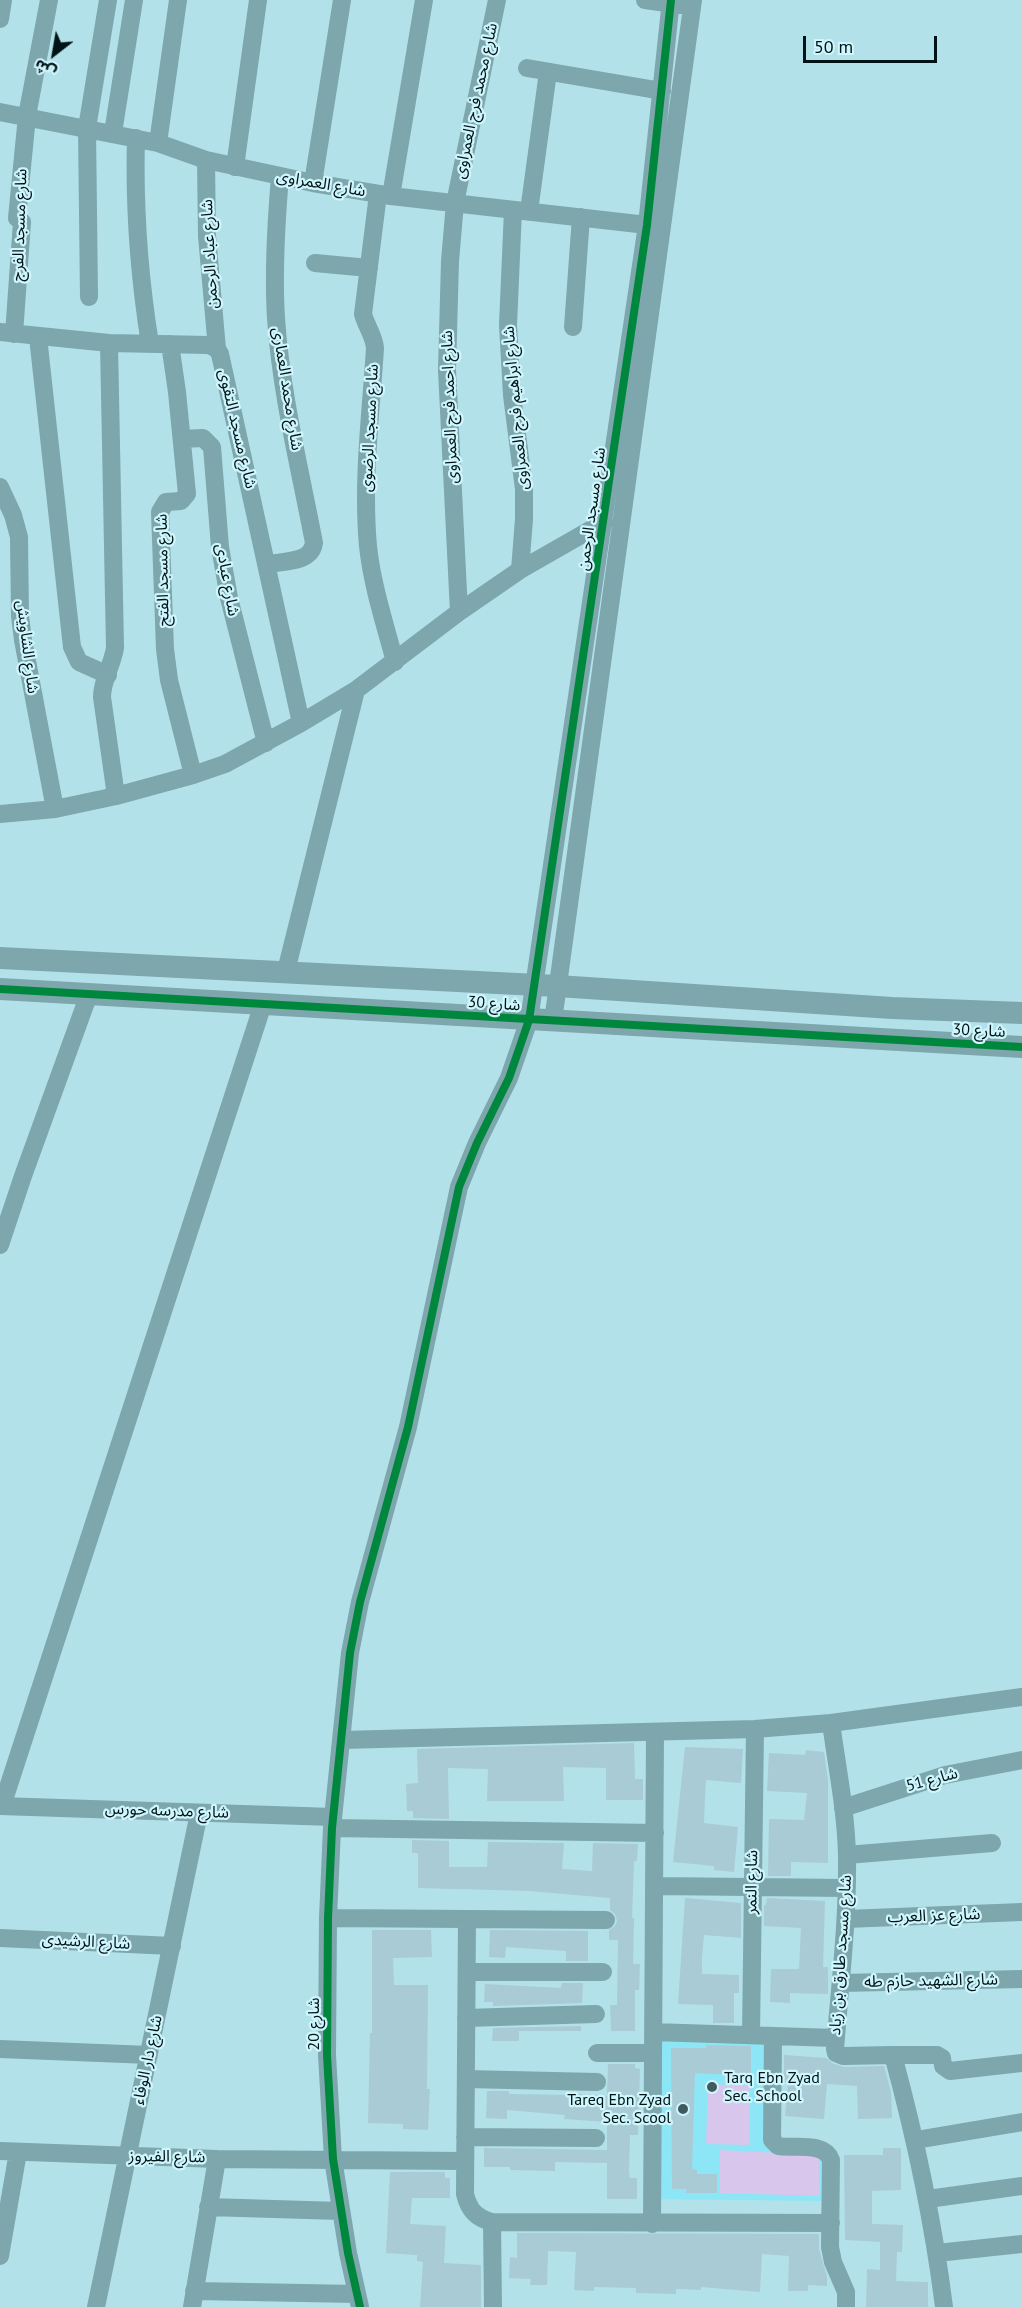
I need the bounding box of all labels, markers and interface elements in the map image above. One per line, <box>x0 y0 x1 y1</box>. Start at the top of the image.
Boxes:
street label: شارع محمد فرج العمراوى <box>450 21 502 181</box>
north arrow <box>24 24 84 84</box>
scale bar <box>806 24 940 62</box>
text: 50 m <box>814 35 853 58</box>
text: ش <box>30 55 59 84</box>
street label: شارع العمراوى <box>275 167 367 201</box>
street label: شارع مسجد الفرج <box>8 168 32 282</box>
street label: شارع عباد الرحمن <box>198 199 222 309</box>
street label: شارع ابراهيم فرج العمراوى <box>499 325 533 491</box>
street label: شارع محمد العمارى <box>268 326 306 452</box>
street label: شارع احمد فرج العمراوى <box>438 330 462 484</box>
street label: شارع مسجد الرضوى <box>357 363 383 493</box>
street label: شارع مسجد التقوى <box>214 367 260 491</box>
street label: شارع مسجد الرحمن <box>574 446 610 572</box>
street label: شارع مسجد الفتح <box>152 514 174 626</box>
street label: شارع عبادى <box>211 542 243 618</box>
street label: شارع الشاويش <box>12 599 42 695</box>
street label: شارع 30 <box>467 993 521 1015</box>
street label: شارع 30 <box>952 1020 1006 1042</box>
street label: شارع 51 <box>904 1764 960 1796</box>
street label: شارع مدرسه حورس <box>105 1799 229 1823</box>
street label: شارع النمر <box>742 1850 762 1914</box>
street label: شارع مسجد طارق بن زياد <box>826 1874 856 2036</box>
street label: شارع عز العرب <box>887 1905 981 1927</box>
street label: شارع الرشيدى <box>41 1930 131 1954</box>
street label: شارع الشهيد حازم طه <box>864 1970 998 1992</box>
street label: شارع 20 <box>304 1998 324 2050</box>
street label: شارع دار الوفاء <box>129 2014 167 2106</box>
place label: Tarq Ebn Zyad Sec. School <box>724 2068 820 2106</box>
marker: Tarq Ebn Zyad Sec. School <box>705 2080 719 2094</box>
place label: Tareq Ebn Zyad Sec. Scool <box>567 2090 671 2128</box>
marker: Tareq Ebn Zyad Sec. Scool <box>676 2102 690 2116</box>
street label: شارع الفيروز <box>129 2147 205 2167</box>

